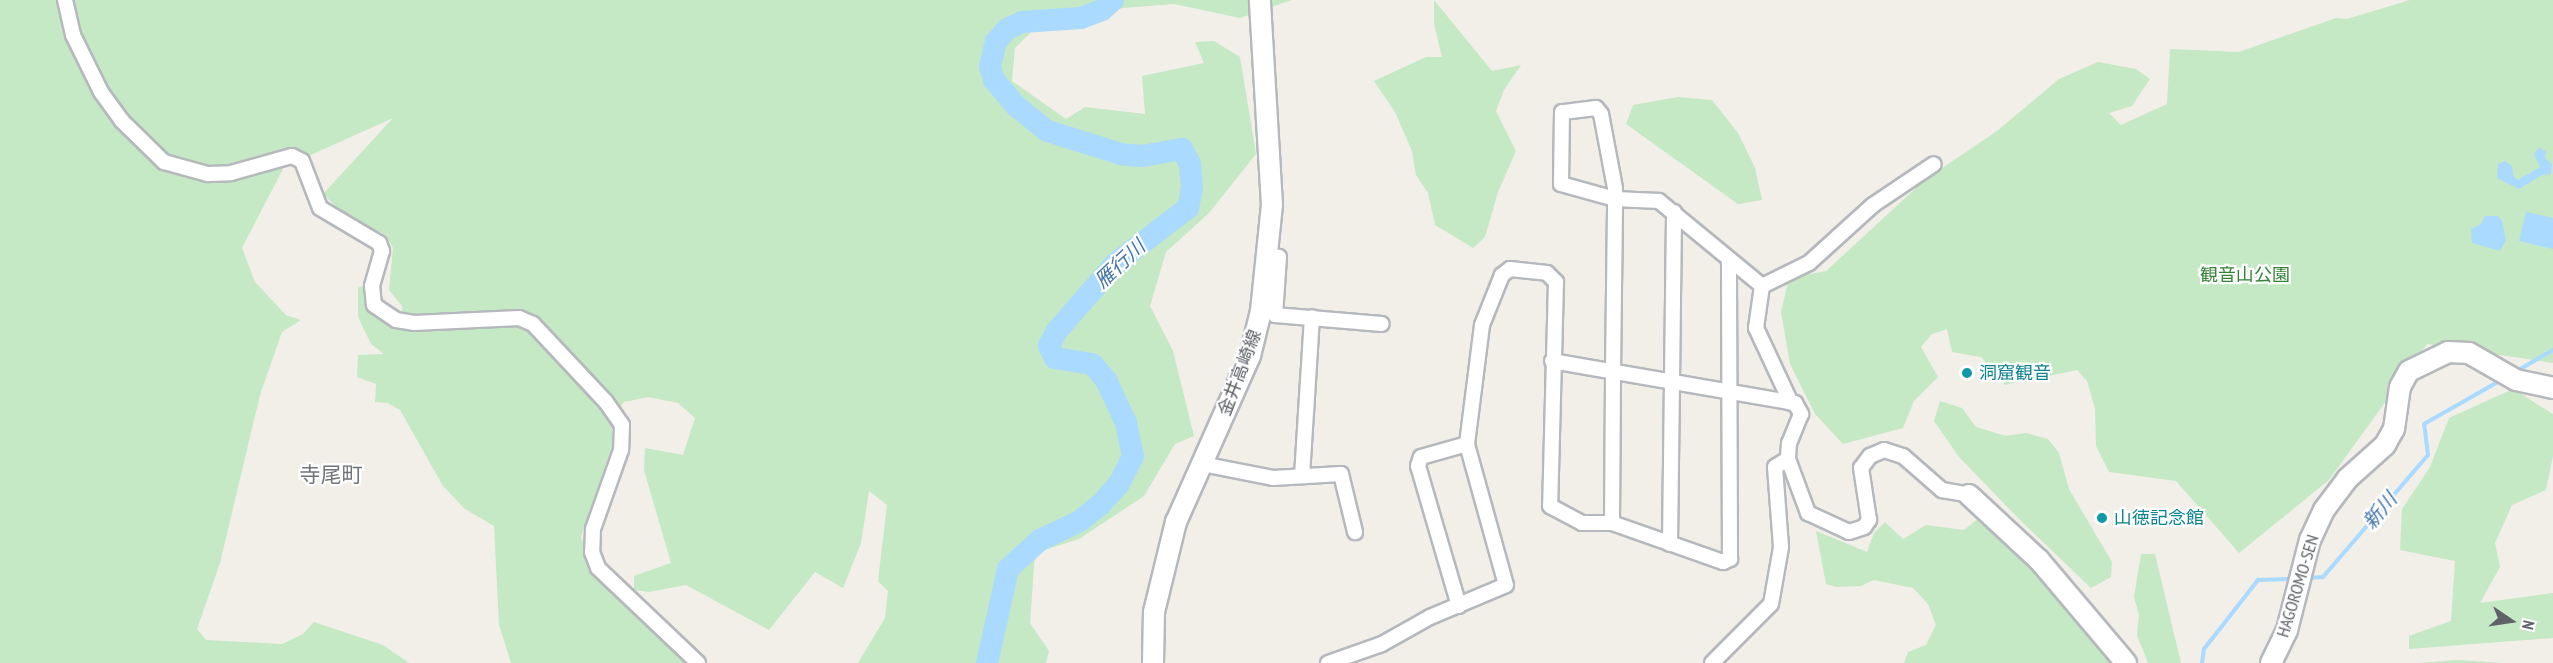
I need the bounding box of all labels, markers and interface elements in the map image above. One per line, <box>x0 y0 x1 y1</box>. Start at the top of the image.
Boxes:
water label: 雁行川 <box>1090 235 1150 293</box>
park label: 観音山公園 <box>2200 264 2290 286</box>
street label: 金井高崎線 <box>1214 327 1266 419</box>
place label: 洞窟観音 <box>1979 362 2051 384</box>
marker: 洞窟観音 <box>1960 366 1974 380</box>
district label: 寺尾町 <box>300 462 362 488</box>
water label: 新川 <box>2358 488 2402 534</box>
place label: 山徳記念館 <box>2114 507 2204 529</box>
marker: 山徳記念館 <box>2095 511 2109 525</box>
street label: HAGOROMO-SEN <box>2272 532 2324 640</box>
north arrow <box>2481 591 2541 651</box>
text: N <box>2518 619 2539 632</box>

